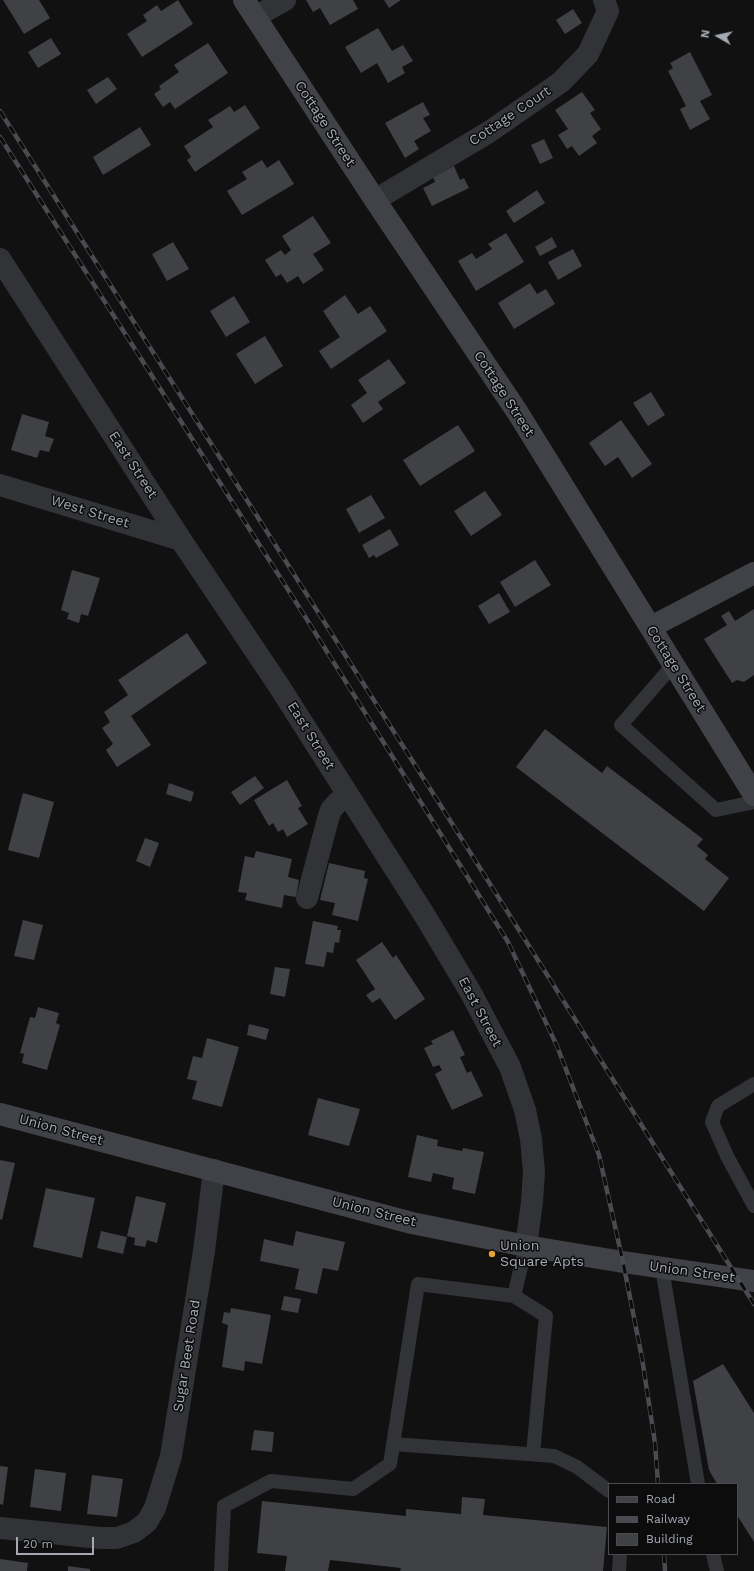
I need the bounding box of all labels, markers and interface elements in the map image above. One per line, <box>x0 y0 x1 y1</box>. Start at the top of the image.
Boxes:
north arrow <box>698 16 738 56</box>
text: N <box>699 29 713 39</box>
street label: Cottage Street <box>291 78 359 170</box>
street label: Cottage Court <box>466 83 554 149</box>
street label: Cottage Street <box>470 348 538 440</box>
street label: East Street <box>105 428 161 502</box>
street label: West Street <box>49 492 131 532</box>
street label: Cottage Street <box>643 623 709 715</box>
street label: East Street <box>283 699 339 773</box>
street label: East Street <box>455 974 505 1050</box>
street label: Union Street <box>17 1111 105 1149</box>
street label: Union Street <box>330 1193 418 1231</box>
place label: Union Square Apts <box>500 1238 584 1270</box>
marker: Union Square Apts <box>487 1249 497 1259</box>
street label: Union Street <box>648 1258 736 1286</box>
street label: Sugar Beet Road <box>170 1299 204 1413</box>
legend <box>608 1483 738 1555</box>
text: Road <box>646 1492 675 1506</box>
text: Railway <box>646 1512 690 1526</box>
scale bar <box>18 1529 96 1555</box>
text: Building <box>646 1532 693 1546</box>
text: 20 m <box>23 1537 53 1551</box>

